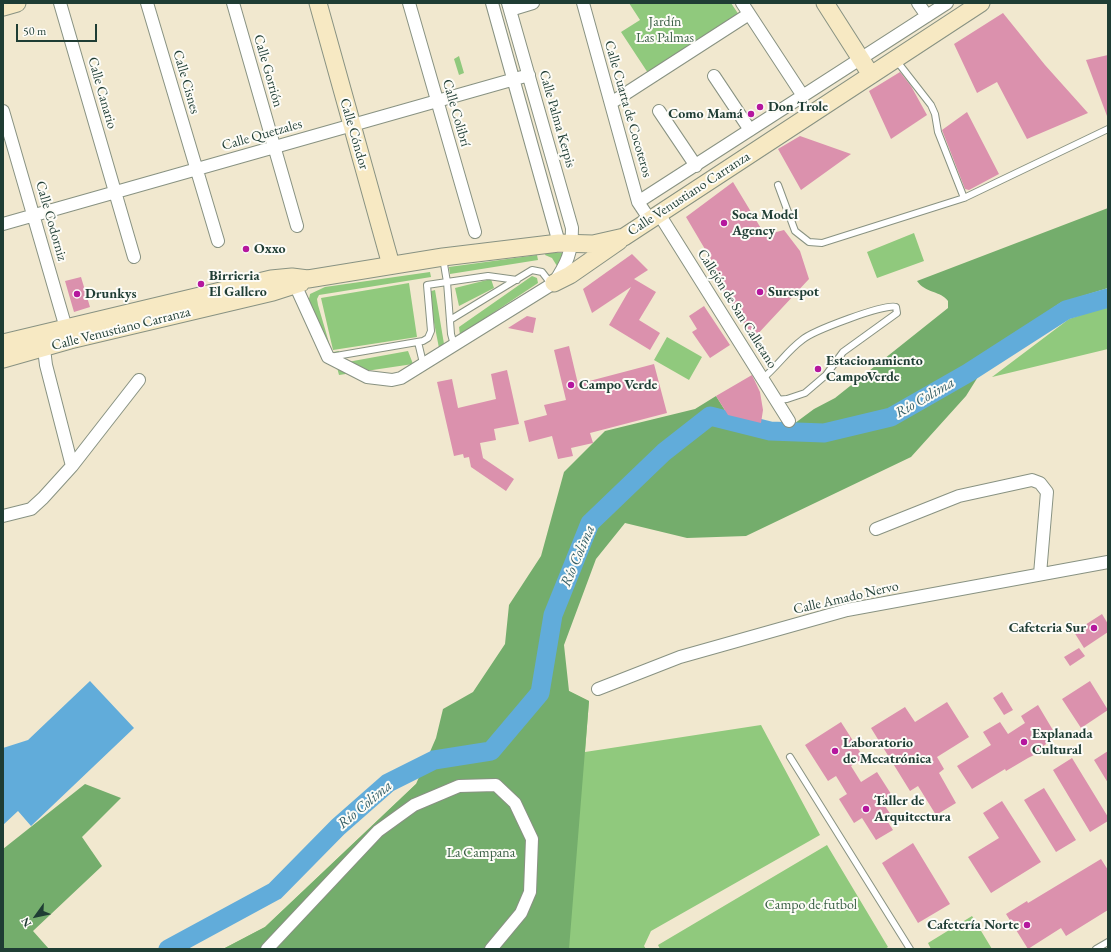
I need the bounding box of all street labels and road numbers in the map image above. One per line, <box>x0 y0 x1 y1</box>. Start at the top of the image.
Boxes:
street label: Calle Gorrión <box>250 33 286 109</box>
street label: Calle Cuarta de Cocoteros <box>600 39 656 179</box>
street label: Calle Cisnes <box>169 48 203 116</box>
street label: Calle Canario <box>84 55 120 131</box>
street label: Calle Palma Kerpis <box>535 68 579 170</box>
street label: Calle Colibrí <box>438 77 474 149</box>
street label: Calle Cóndor <box>336 96 372 172</box>
street label: Calle Quetzales <box>220 116 304 154</box>
street label: Calle Venustiano Carranza <box>625 148 753 240</box>
street label: Calle Codorniz <box>32 179 70 263</box>
street label: Callejón de San Calletano <box>693 246 781 372</box>
street label: Calle Venustiano Carranza <box>50 304 192 354</box>
street label: Calle Amado Nervo <box>792 578 900 618</box>

